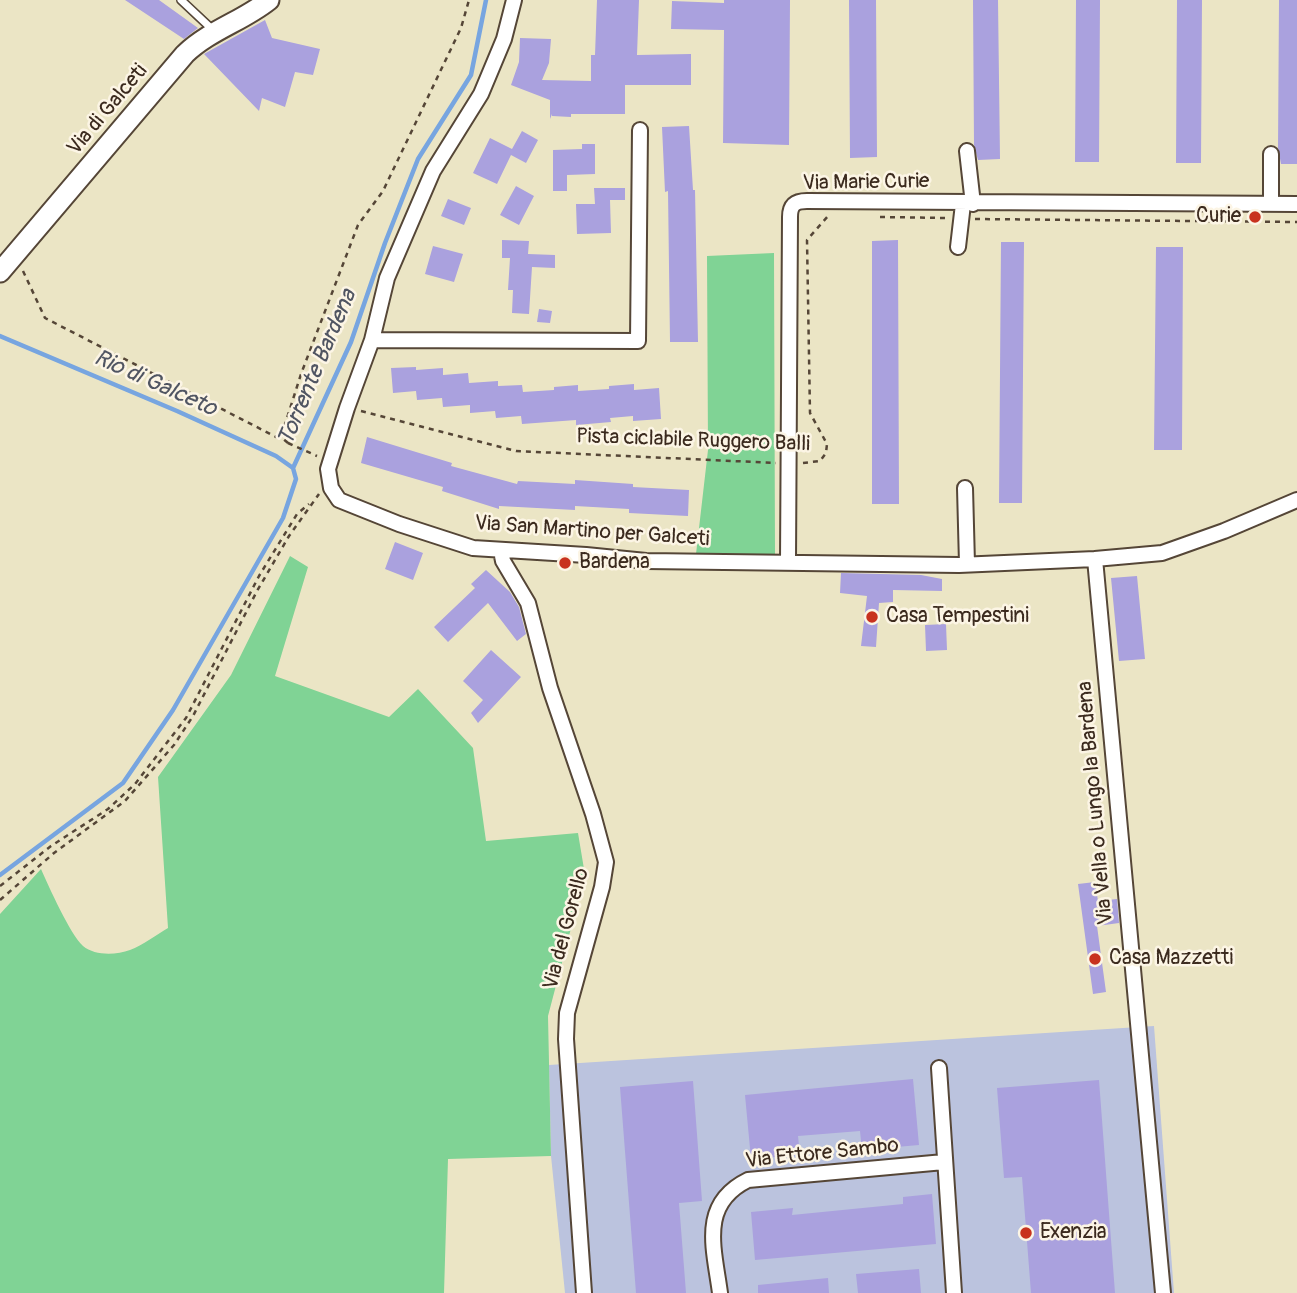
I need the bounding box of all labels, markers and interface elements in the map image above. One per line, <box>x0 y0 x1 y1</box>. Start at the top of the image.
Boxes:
street label: Via di Galceti <box>63 59 153 161</box>
street label: Via Marie Curie <box>802 169 930 197</box>
place label: Curie <box>1196 204 1241 230</box>
marker: Curie <box>1247 209 1263 225</box>
water label: Torrente Bardena <box>273 286 363 450</box>
water label: Rio di Galceto <box>89 345 221 423</box>
street label: Pista ciclabile Ruggero Balli <box>576 424 810 458</box>
street label: Via San Martino per Galceti <box>474 511 710 553</box>
place label: Bardena <box>579 550 650 576</box>
marker: Bardena <box>557 555 573 571</box>
place label: Casa Tempestini <box>886 604 1029 630</box>
marker: Casa Tempestini <box>864 609 880 625</box>
street label: Via Vella o Lungo la Bardena <box>1073 680 1119 926</box>
street label: Via del Gorello <box>539 865 595 993</box>
place label: Casa Mazzetti <box>1109 946 1233 972</box>
marker: Casa Mazzetti <box>1087 951 1103 967</box>
street label: Via Ettore Sambo <box>744 1133 900 1175</box>
place label: Exenzia <box>1040 1220 1107 1246</box>
marker: Exenzia <box>1018 1225 1034 1241</box>

